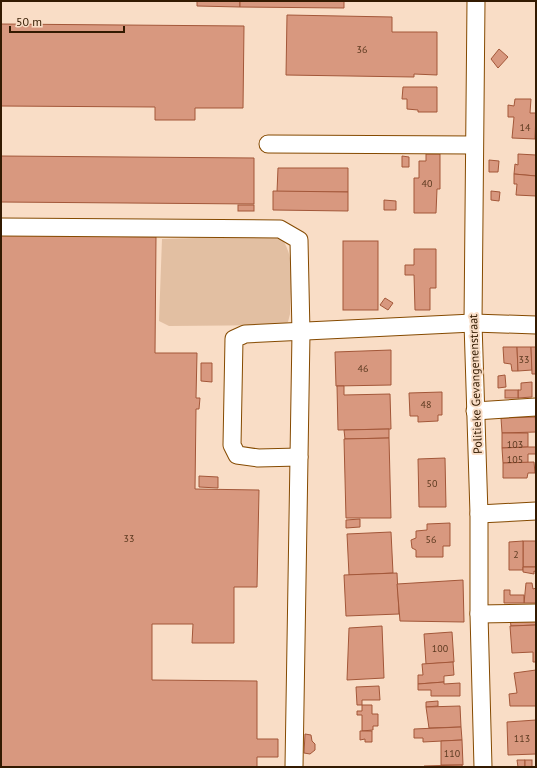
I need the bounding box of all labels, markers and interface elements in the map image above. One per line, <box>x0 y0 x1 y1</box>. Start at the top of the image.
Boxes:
scale bar <box>10 8 124 34</box>
text: 50 m <box>16 14 42 29</box>
house number: 36 <box>357 43 367 56</box>
house number: 14 <box>520 121 531 134</box>
house number: 40 <box>422 177 433 190</box>
street label: Politieke Gevangenenstraat <box>465 314 485 454</box>
house number: 33 <box>519 353 529 366</box>
house number: 46 <box>358 362 368 375</box>
house number: 48 <box>421 398 431 411</box>
house number: 103 <box>507 438 523 451</box>
house number: 105 <box>507 453 523 466</box>
house number: 50 <box>427 477 438 490</box>
house number: 33 <box>124 532 134 545</box>
house number: 56 <box>426 533 436 546</box>
house number: 2 <box>513 548 519 561</box>
house number: 100 <box>432 642 449 655</box>
house number: 113 <box>514 732 530 745</box>
house number: 110 <box>444 747 461 760</box>

